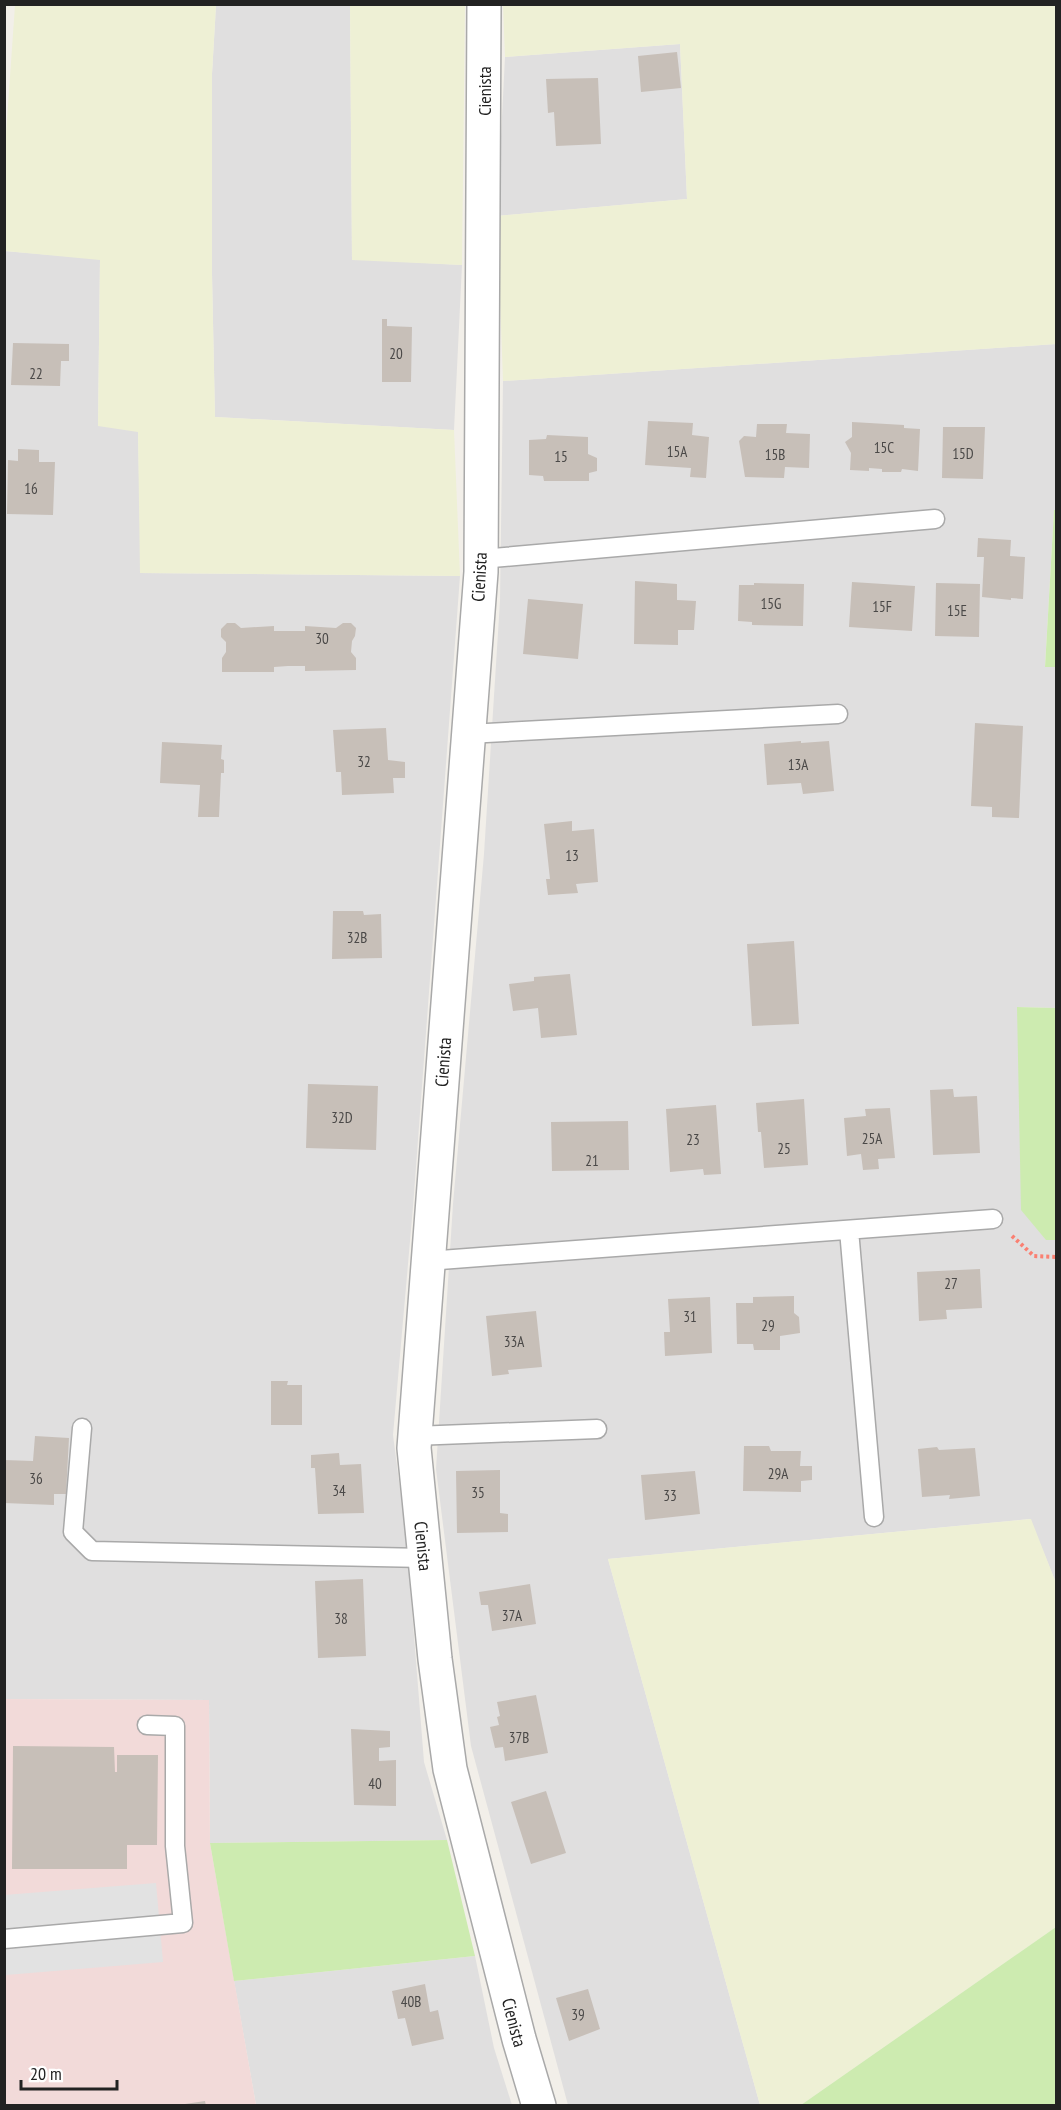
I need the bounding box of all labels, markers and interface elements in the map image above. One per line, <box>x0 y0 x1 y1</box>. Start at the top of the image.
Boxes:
street label: Cienista <box>473 66 496 116</box>
house number: 20 <box>389 344 403 363</box>
house number: 22 <box>29 364 43 383</box>
house number: 15C <box>874 438 894 457</box>
house number: 15A <box>667 442 688 461</box>
house number: 15D <box>952 444 974 463</box>
house number: 15B <box>765 445 785 464</box>
house number: 15 <box>554 447 568 466</box>
house number: 16 <box>24 479 38 498</box>
street label: Cienista <box>466 552 492 602</box>
house number: 15G <box>761 594 781 613</box>
house number: 15F <box>872 597 892 616</box>
house number: 15E <box>947 601 967 620</box>
house number: 30 <box>315 629 329 648</box>
house number: 32 <box>357 752 371 771</box>
house number: 13A <box>788 755 809 774</box>
house number: 13 <box>565 846 579 865</box>
house number: 32B <box>347 928 367 947</box>
street label: Cienista <box>430 1036 456 1088</box>
house number: 32D <box>331 1108 353 1127</box>
house number: 25A <box>862 1129 883 1148</box>
house number: 23 <box>686 1130 700 1149</box>
house number: 25 <box>777 1139 791 1158</box>
house number: 21 <box>585 1151 599 1170</box>
house number: 27 <box>944 1274 958 1293</box>
house number: 31 <box>683 1307 697 1326</box>
house number: 29 <box>761 1316 775 1335</box>
house number: 33A <box>504 1332 525 1351</box>
house number: 29A <box>768 1464 789 1483</box>
house number: 36 <box>29 1469 43 1488</box>
house number: 34 <box>332 1481 346 1500</box>
house number: 35 <box>471 1483 485 1502</box>
house number: 33 <box>663 1486 677 1505</box>
street label: Cienista <box>410 1520 438 1572</box>
house number: 37A <box>502 1606 523 1625</box>
house number: 38 <box>334 1609 348 1628</box>
house number: 37B <box>509 1728 529 1747</box>
house number: 40 <box>368 1774 382 1793</box>
house number: 40B <box>401 1992 421 2011</box>
street label: Cienista <box>497 1995 532 2049</box>
house number: 39 <box>571 2005 585 2024</box>
scale bar <box>21 2053 117 2091</box>
text: 20 m <box>30 2062 62 2085</box>

